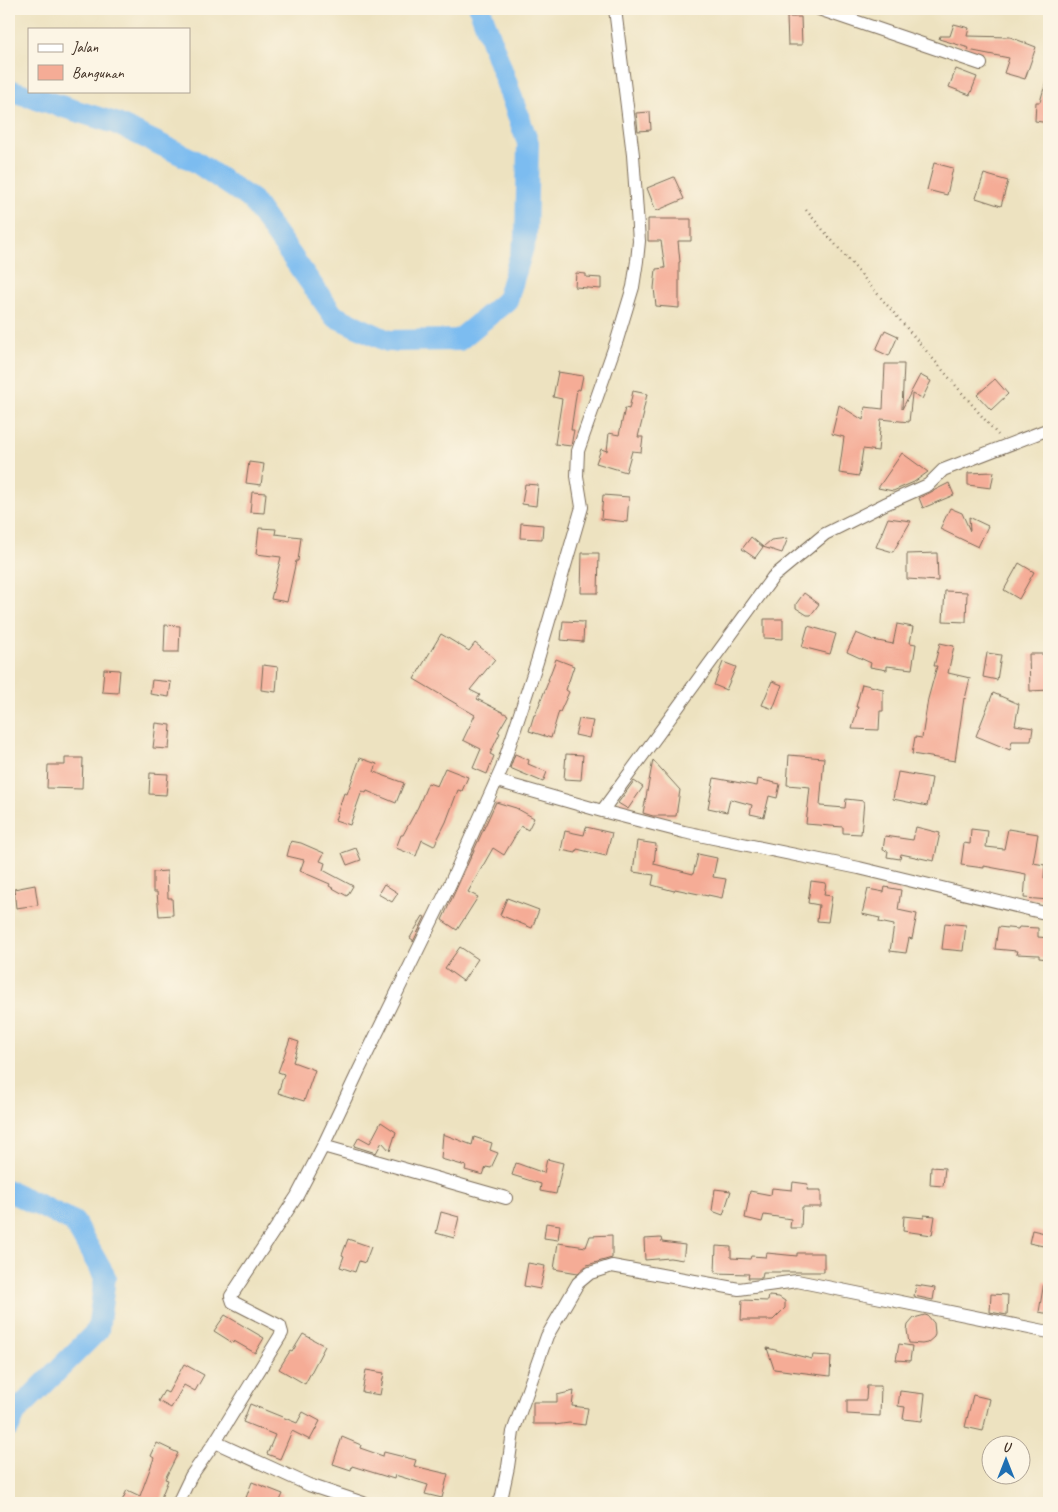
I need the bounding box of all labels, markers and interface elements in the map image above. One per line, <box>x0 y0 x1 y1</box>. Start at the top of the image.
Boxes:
legend <box>28 28 190 92</box>
text: Jalan <box>71 38 99 57</box>
text: Bangunan <box>72 64 125 83</box>
north arrow <box>980 1434 1030 1484</box>
text: U <box>1003 1439 1013 1456</box>

